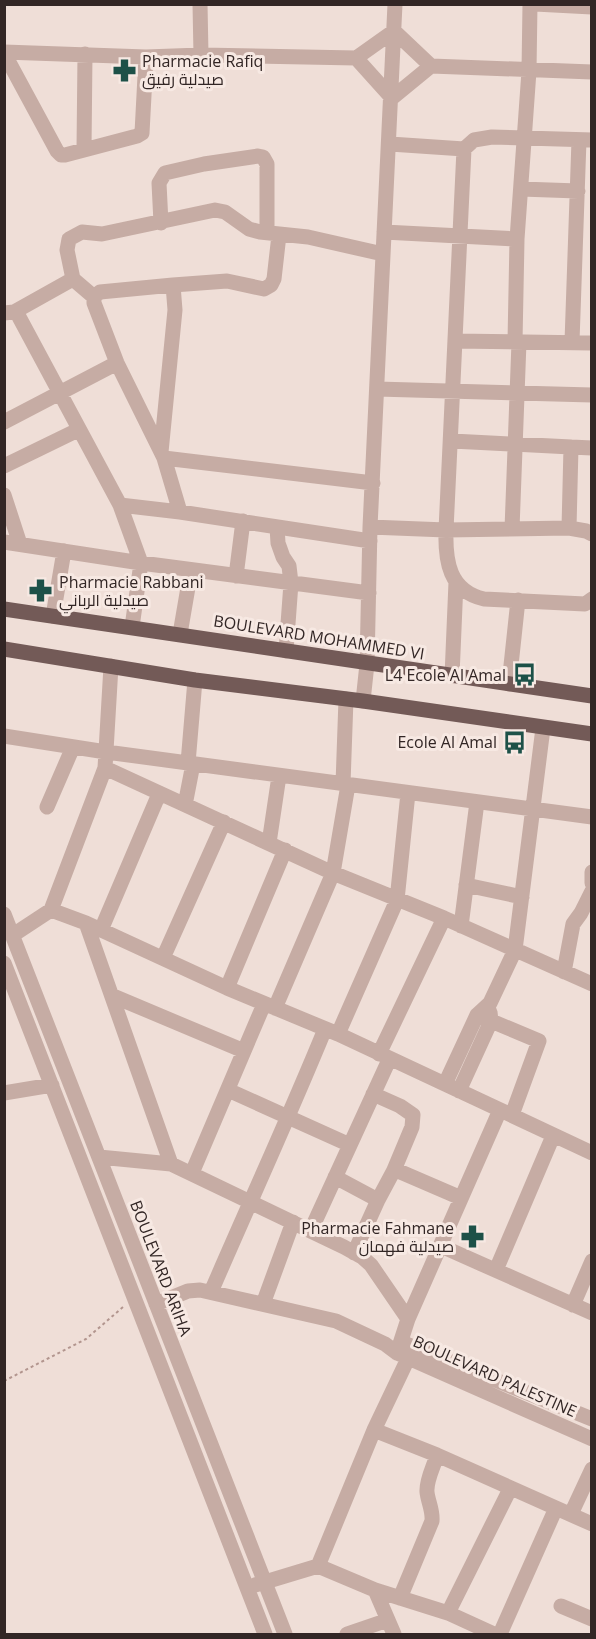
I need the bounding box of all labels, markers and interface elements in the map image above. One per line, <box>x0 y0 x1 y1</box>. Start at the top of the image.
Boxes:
place label: Pharmacie Rafiq صيدلية رفيق <box>142 50 263 90</box>
pharmacy icon: Pharmacie Rafiq صيدلية رفيق <box>111 57 137 83</box>
place label: Pharmacie Rabbani صيدلية الرباني <box>59 571 204 614</box>
pharmacy icon: Pharmacie Rabbani صيدلية الرباني <box>28 578 54 604</box>
street label: BOULEVARD MOHAMMED VI <box>212 609 426 665</box>
bus stop icon: L4 Ecole Al Amal <box>511 662 537 688</box>
place label: L4 Ecole Al Amal <box>385 664 506 686</box>
bus stop icon: Ecole Al Amal <box>502 729 528 755</box>
place label: Ecole Al Amal <box>397 731 497 753</box>
street label: BOULEVARD ARIHA <box>125 1197 197 1340</box>
place label: Pharmacie Fahmane صيدلية فهمان <box>301 1217 454 1257</box>
pharmacy icon: Pharmacie Fahmane صيدلية فهمان <box>459 1224 485 1250</box>
street label: BOULEVARD PALESTINE <box>410 1330 580 1422</box>

